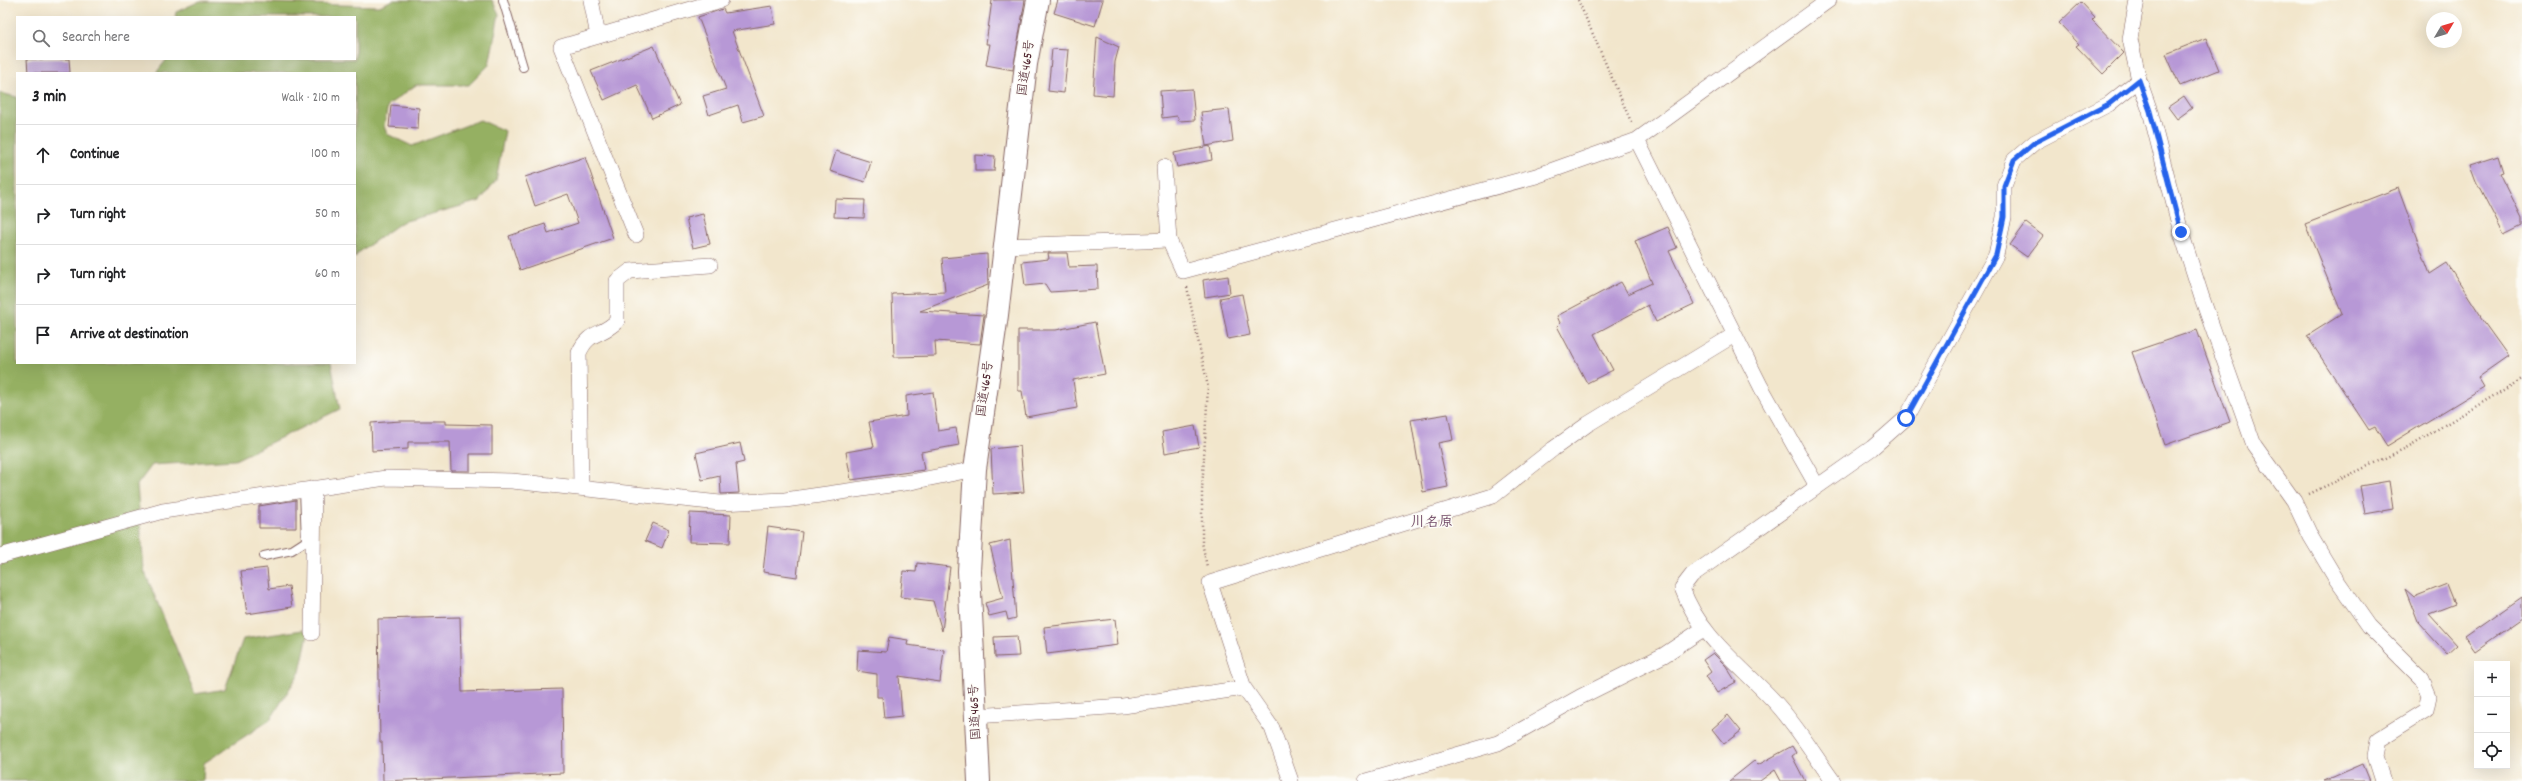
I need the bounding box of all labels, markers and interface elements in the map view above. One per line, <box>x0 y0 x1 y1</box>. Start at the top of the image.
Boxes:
north arrow <box>2426 12 2462 48</box>
search box <box>16 16 356 60</box>
icon: search <box>30 27 52 49</box>
text: Search here <box>62 27 130 49</box>
street label: 国道465号 <box>1014 39 1040 97</box>
text: 3 min <box>32 86 66 110</box>
text: Walk · 210 m <box>282 89 340 108</box>
icon: ahead <box>32 144 54 166</box>
text: Continue <box>70 144 119 166</box>
text: 100 m <box>311 145 340 164</box>
icon: right <box>32 204 54 226</box>
text: Turn right <box>70 204 126 226</box>
text: 50 m <box>315 205 340 224</box>
route end <box>2172 223 2190 241</box>
icon: right <box>32 264 54 286</box>
text: Turn right <box>70 264 126 286</box>
text: 60 m <box>315 265 340 284</box>
icon: arrive <box>32 324 54 346</box>
text: Arrive at destination <box>70 324 188 346</box>
street label: 国道465号 <box>973 360 999 418</box>
route start <box>1897 409 1915 427</box>
district label: 川名原 <box>1411 513 1453 533</box>
map controls <box>2474 661 2510 769</box>
button: + <box>2474 661 2510 697</box>
street label: 国道465号 <box>965 683 987 741</box>
button: − <box>2474 697 2510 733</box>
button: locate <box>2474 733 2510 769</box>

